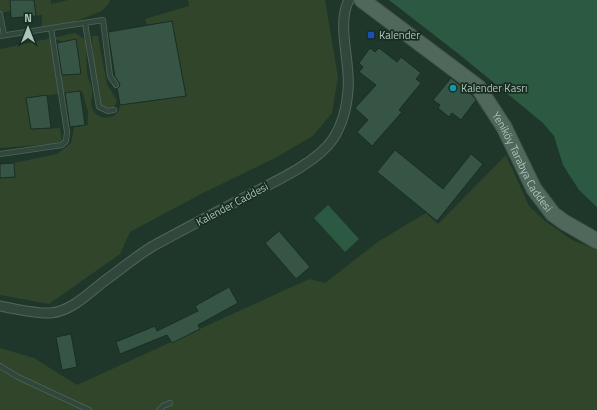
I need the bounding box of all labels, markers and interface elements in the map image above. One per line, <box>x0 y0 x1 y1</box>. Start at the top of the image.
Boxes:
north arrow <box>8 8 48 48</box>
text: N <box>24 10 32 26</box>
place label: Kalender <box>379 27 420 43</box>
marker: Kalender <box>366 30 376 40</box>
place label: Kalender Kasrı <box>461 80 527 96</box>
marker: Kalender Kasrı <box>448 83 458 93</box>
street label: Yeniköy Tarabya Caddesi <box>488 108 556 215</box>
street label: Kalender Caddesi <box>193 178 271 230</box>

